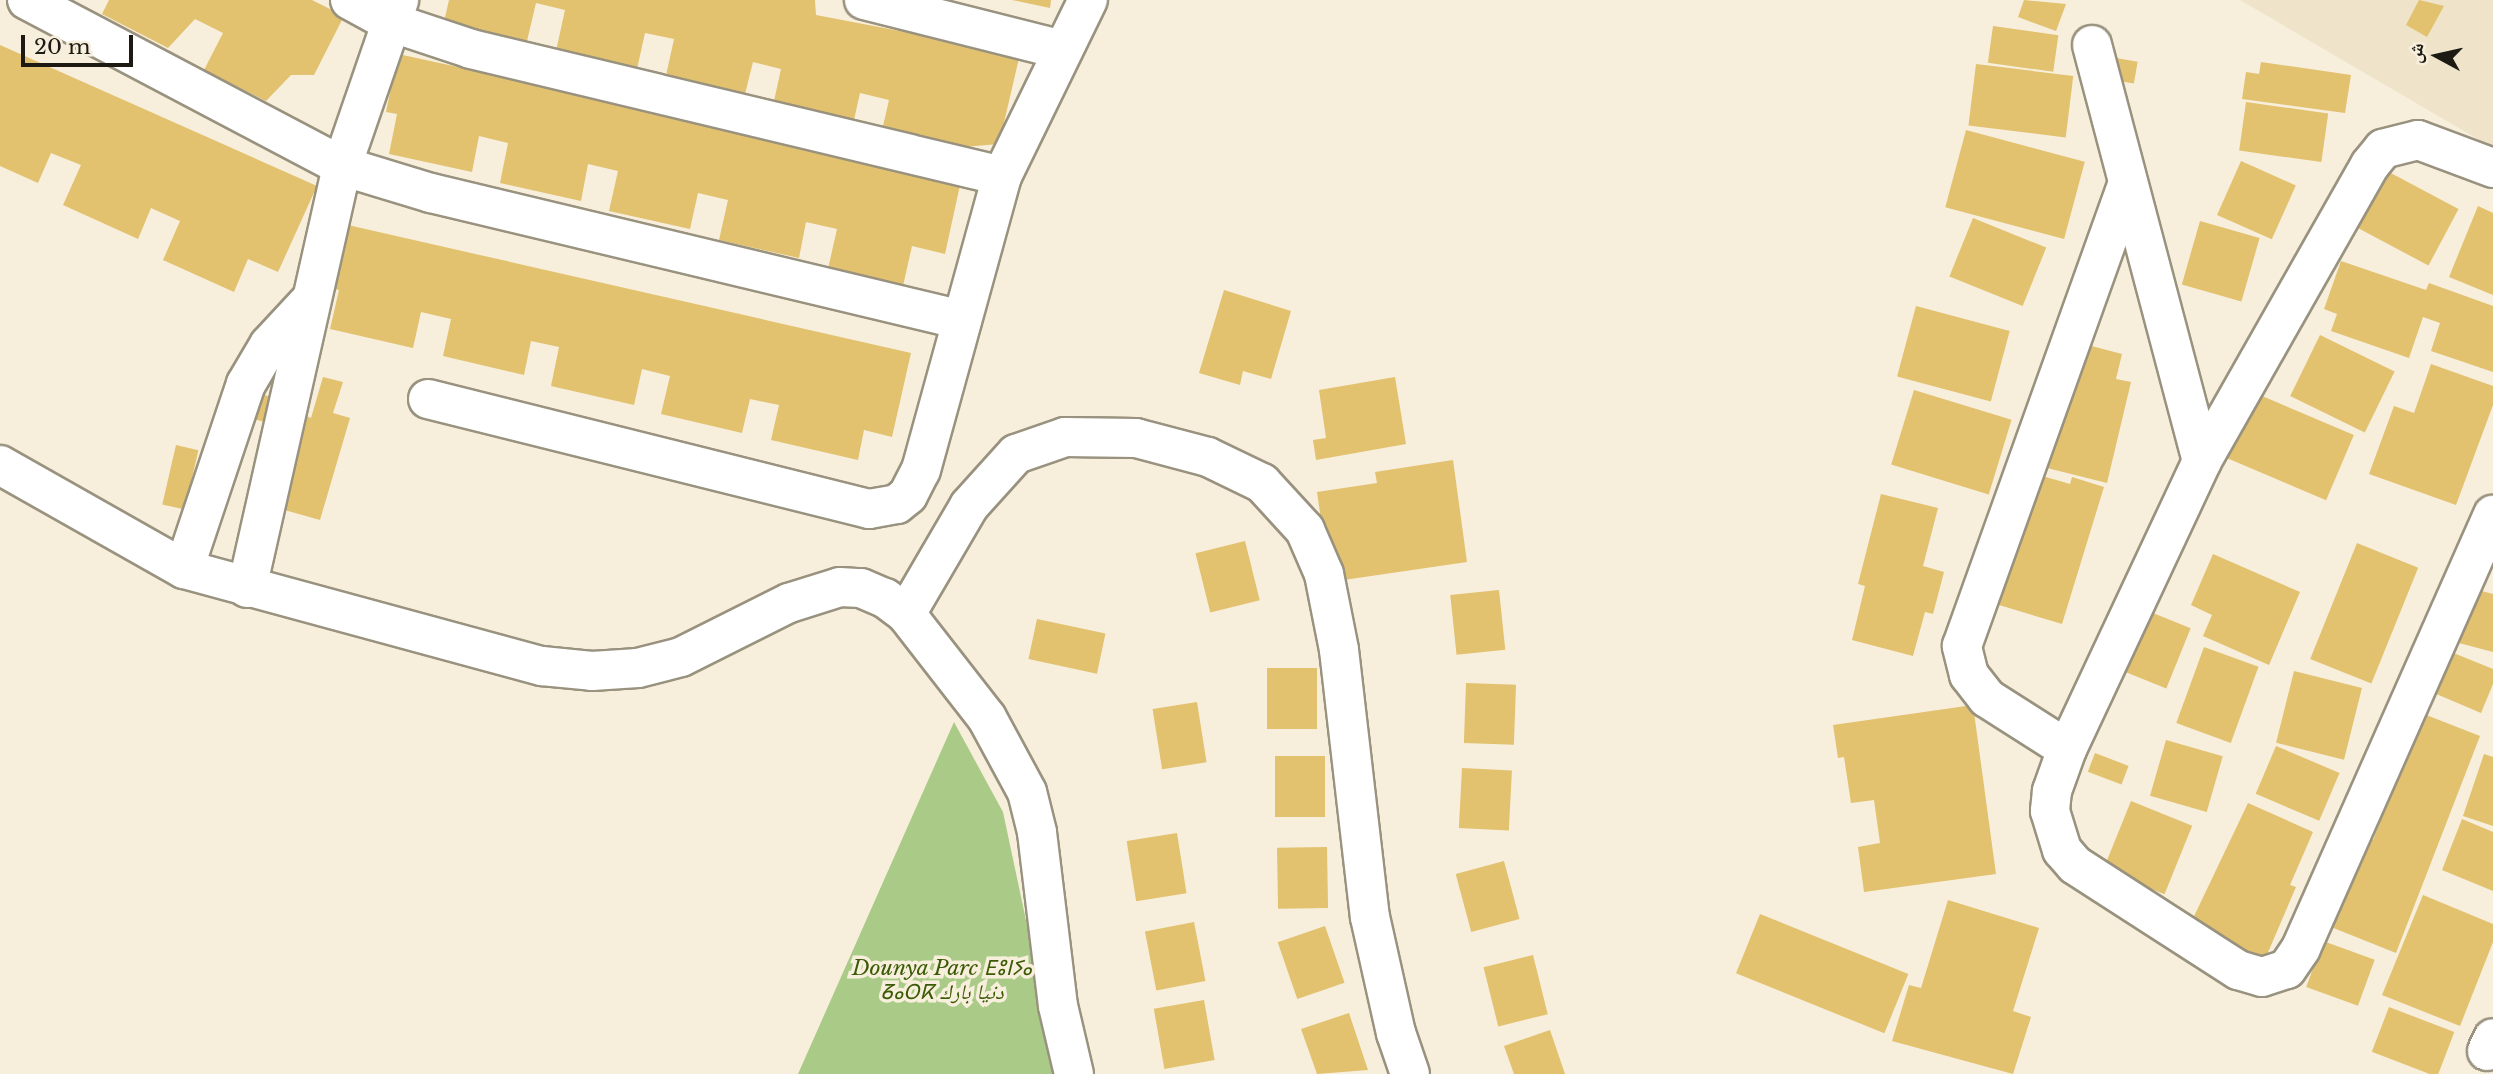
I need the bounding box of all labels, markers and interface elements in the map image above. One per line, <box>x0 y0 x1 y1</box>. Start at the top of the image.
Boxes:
scale bar <box>24 21 136 65</box>
north arrow <box>2402 21 2472 91</box>
text: 20 m <box>34 34 91 60</box>
text: ش <box>2403 41 2429 65</box>
park label: Dounya Parc ⴹⵓⵏⵢⴰ ⵒⴰⵔⴽ دنيا بارك <box>852 955 1032 1005</box>

